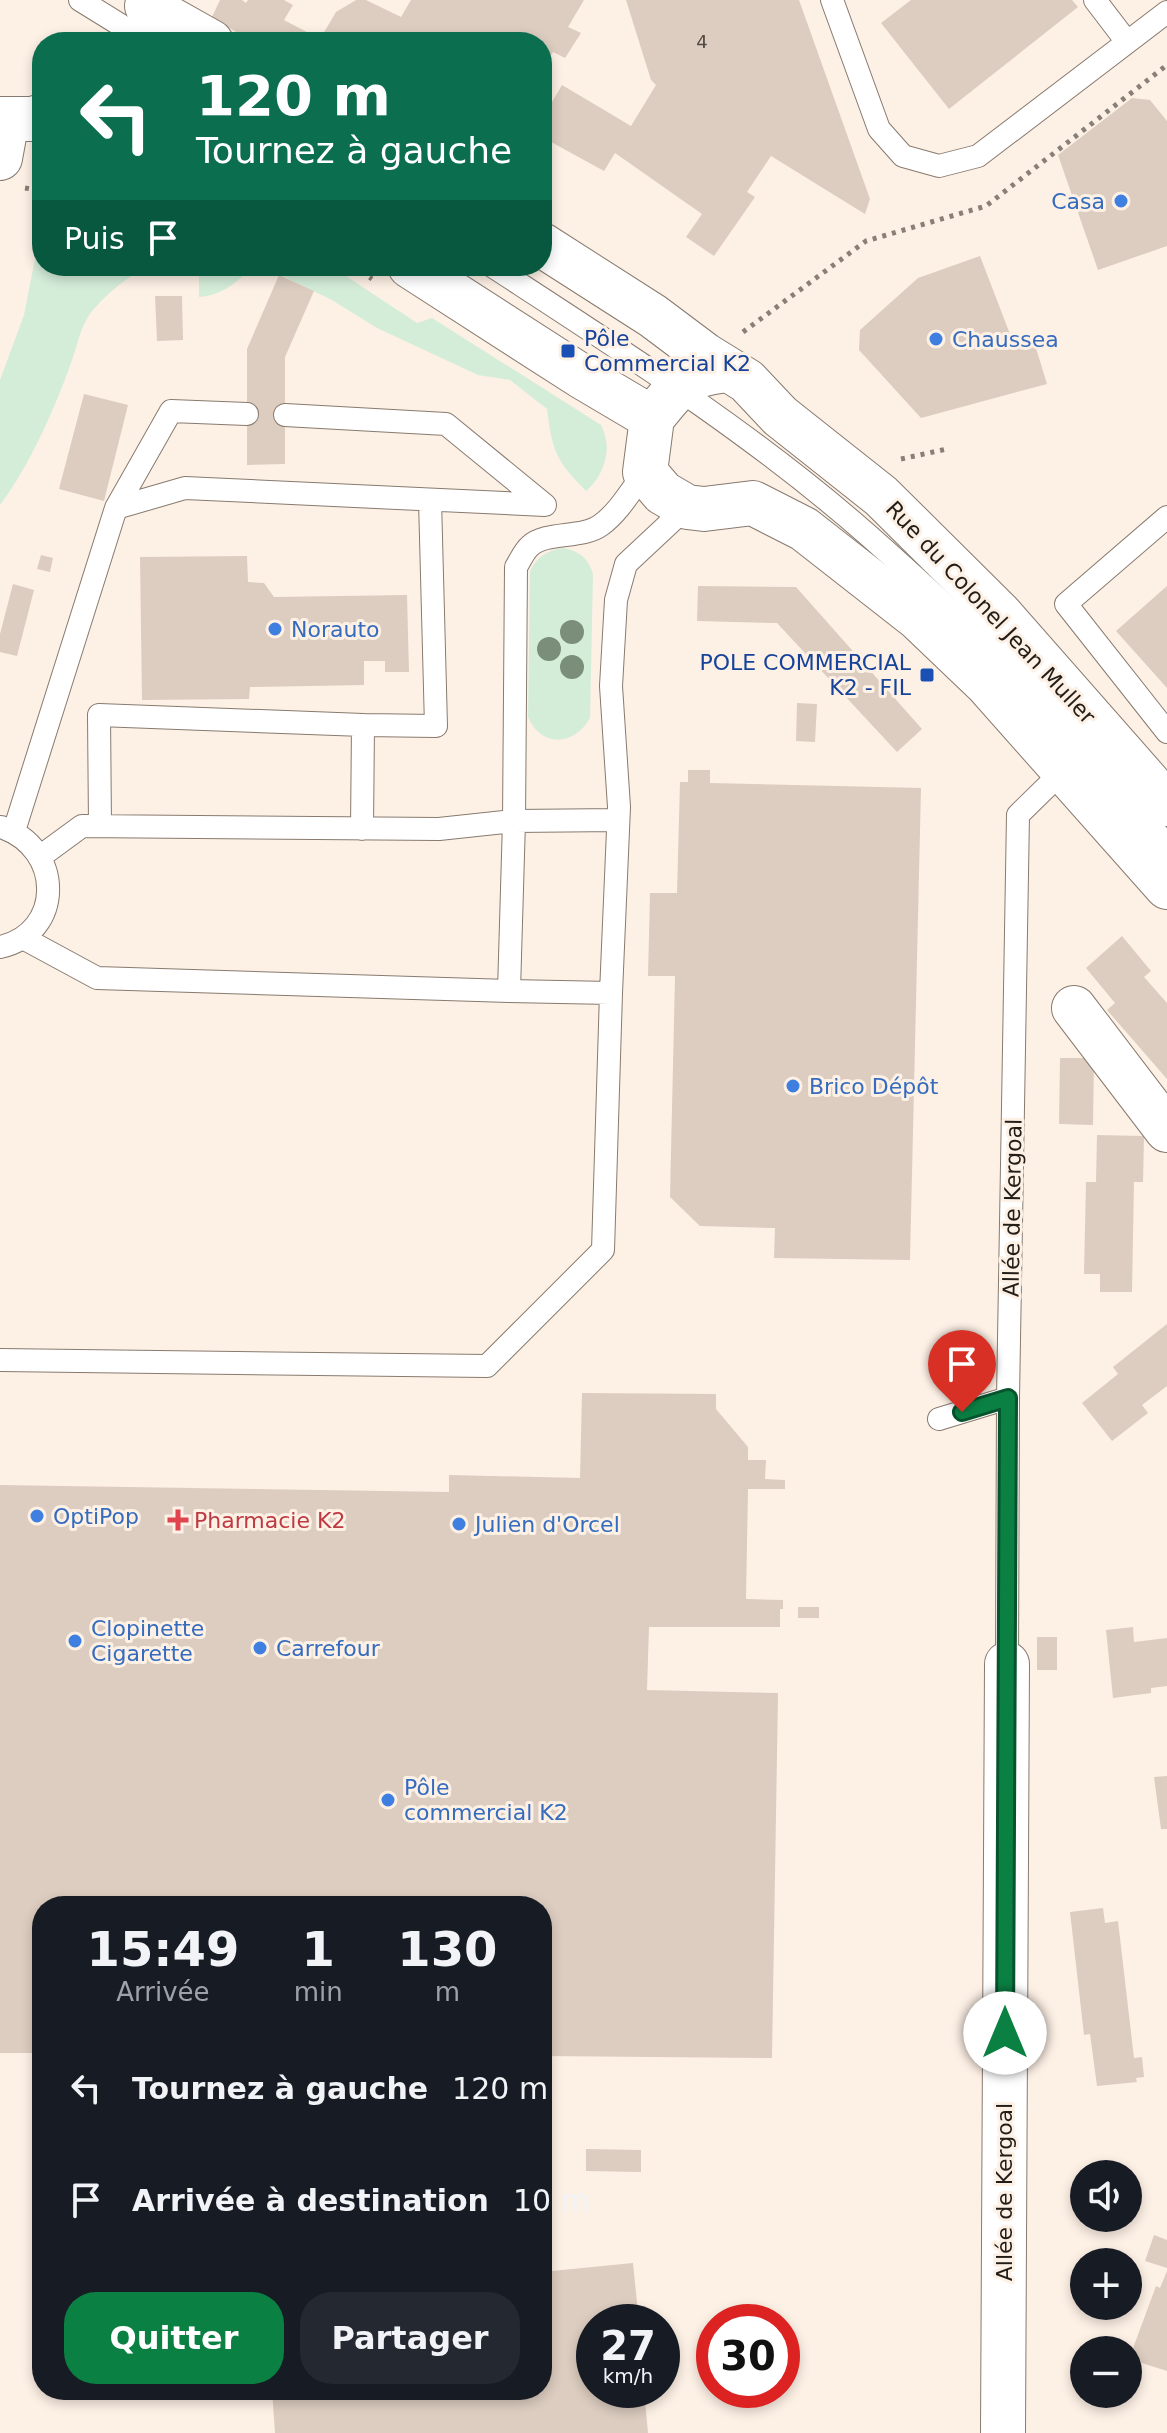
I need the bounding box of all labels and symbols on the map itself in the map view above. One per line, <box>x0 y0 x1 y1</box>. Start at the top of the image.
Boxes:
house number: 4 <box>696 31 708 52</box>
place label: Casa <box>1051 189 1105 214</box>
marker: Casa <box>1112 192 1130 210</box>
place label: Pôle Commercial K2 <box>584 326 751 376</box>
place label: Chaussea <box>952 327 1059 352</box>
marker: Chaussea <box>927 330 945 348</box>
marker: Pôle Commercial K2 <box>559 342 577 360</box>
street label: Rue du Colonel Jean Muller <box>881 496 1101 729</box>
place label: Norauto <box>291 617 379 642</box>
marker: Norauto <box>266 620 284 638</box>
place label: POLE COMMERCIAL K2 - FIL <box>699 650 912 700</box>
marker: POLE COMMERCIAL K2 - FIL <box>918 666 936 684</box>
place label: Brico Dépôt <box>809 1074 939 1099</box>
marker: Brico Dépôt <box>784 1077 802 1095</box>
street label: Allée de Kergoal <box>998 1119 1027 1297</box>
pin <box>928 1330 996 1412</box>
place label: OptiPop <box>53 1504 139 1529</box>
marker: OptiPop <box>28 1507 46 1525</box>
place label: Pharmacie K2 <box>194 1508 345 1533</box>
marker: Pharmacie K2 <box>169 1511 187 1529</box>
place label: Julien d'Orcel <box>473 1512 620 1537</box>
marker: Julien d'Orcel <box>450 1515 468 1533</box>
place label: Clopinette Cigarette <box>91 1616 204 1666</box>
marker: Clopinette Cigarette <box>66 1632 84 1650</box>
place label: Carrefour <box>276 1636 381 1661</box>
marker: Carrefour <box>251 1639 269 1657</box>
place label: Pôle commercial K2 <box>404 1775 568 1825</box>
marker: Pôle commercial K2 <box>379 1791 397 1809</box>
position arrow <box>963 1991 1047 2075</box>
street label: Allée de Kergoal <box>992 2103 1017 2281</box>
speed limit sign: 30 <box>696 2304 800 2408</box>

